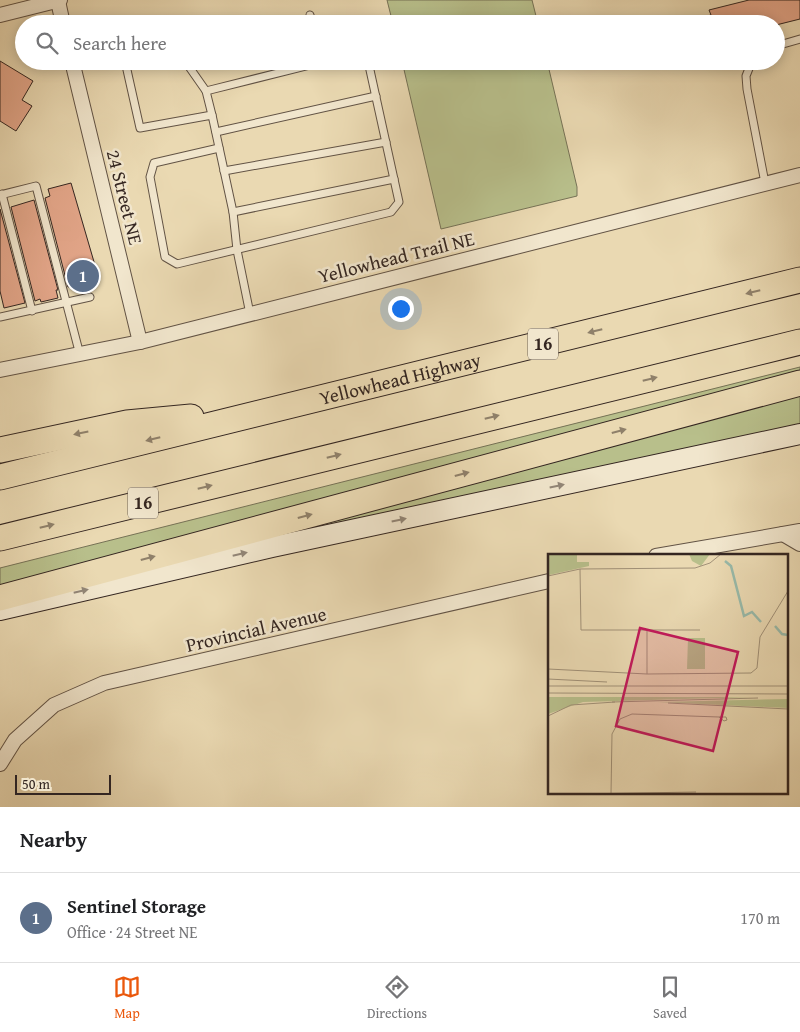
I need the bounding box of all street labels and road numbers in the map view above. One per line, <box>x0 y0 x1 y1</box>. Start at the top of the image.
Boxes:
street label: 24 Street NE <box>100 147 150 248</box>
street label: Yellowhead Trail NE <box>315 224 477 290</box>
road number: 16 <box>528 328 558 359</box>
street label: Yellowhead Highway <box>316 345 484 412</box>
road number: 16 <box>128 488 158 518</box>
street label: Provincial Avenue <box>183 599 329 659</box>

